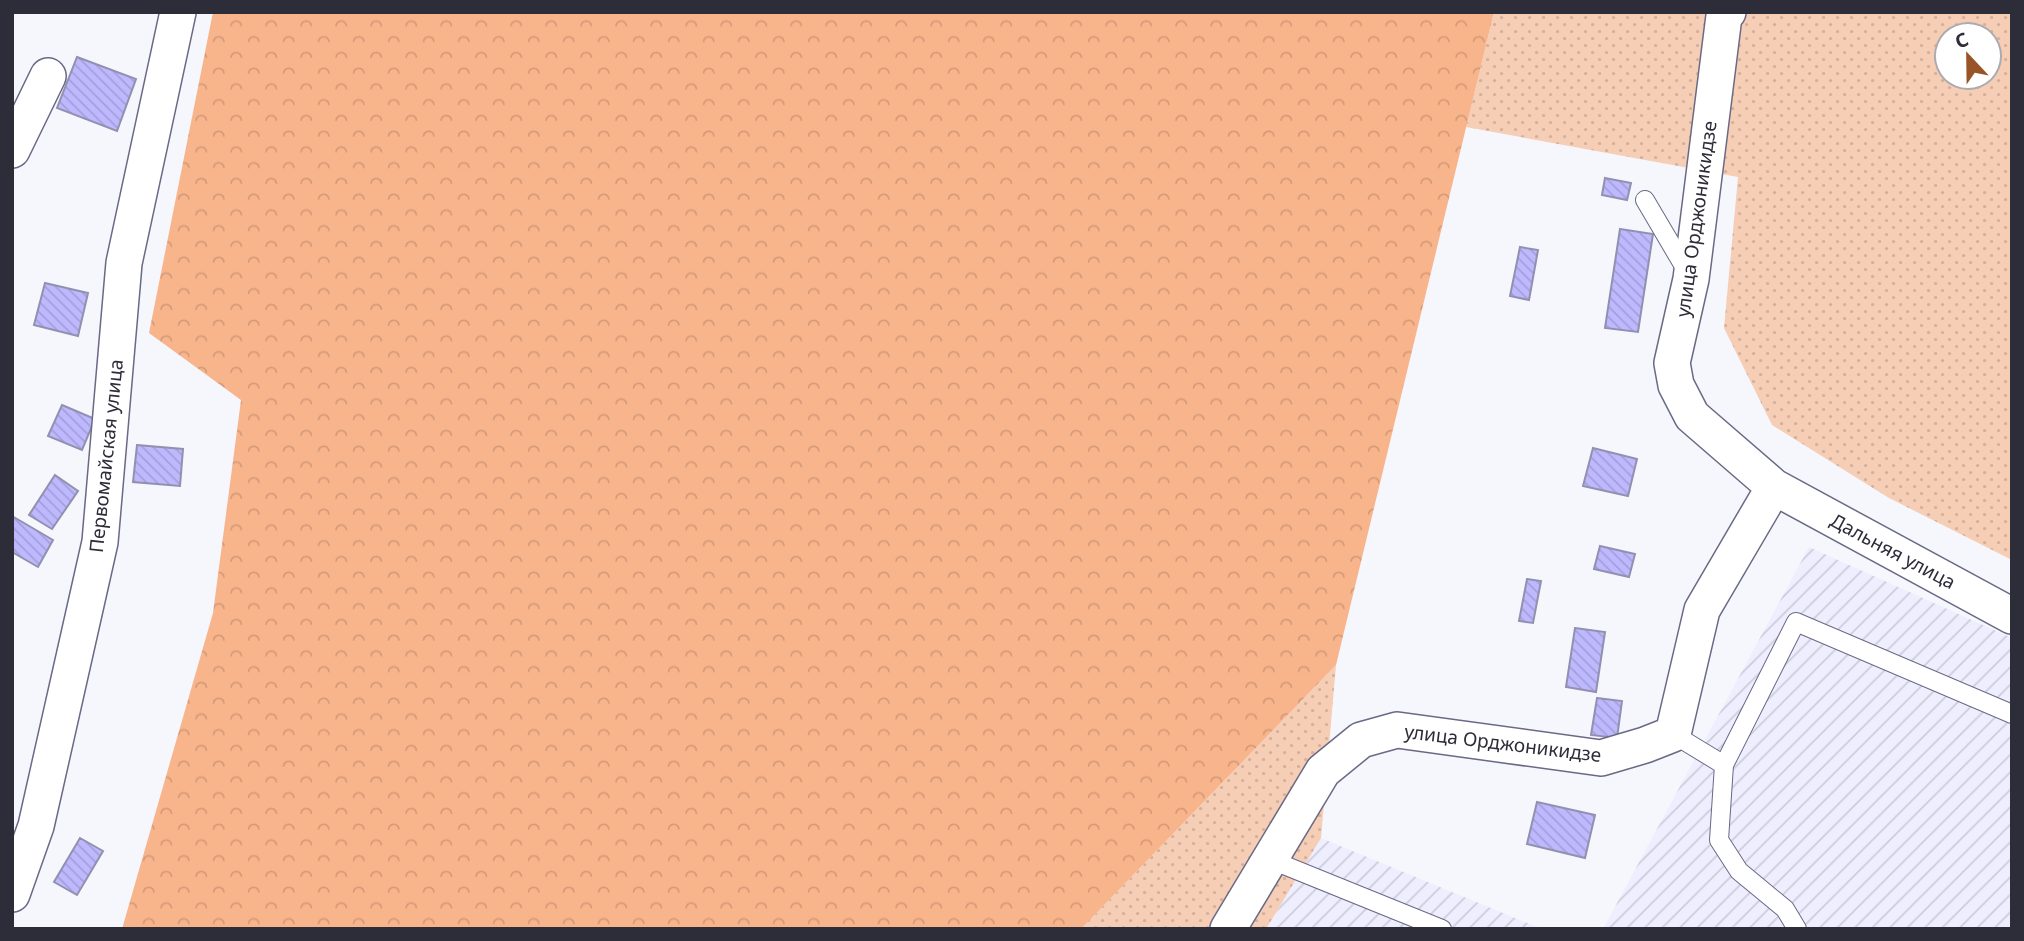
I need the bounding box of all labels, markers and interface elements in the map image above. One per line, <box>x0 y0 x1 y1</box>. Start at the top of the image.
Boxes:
north arrow <box>1933 21 2003 91</box>
text: С <box>1951 26 1972 55</box>
street label: улица Орджоникидзе <box>1669 119 1723 319</box>
street label: Первомайская улица <box>83 358 129 554</box>
street label: Дальняя улица <box>1826 507 1960 595</box>
street label: улица Орджоникидзе <box>1403 718 1603 768</box>

